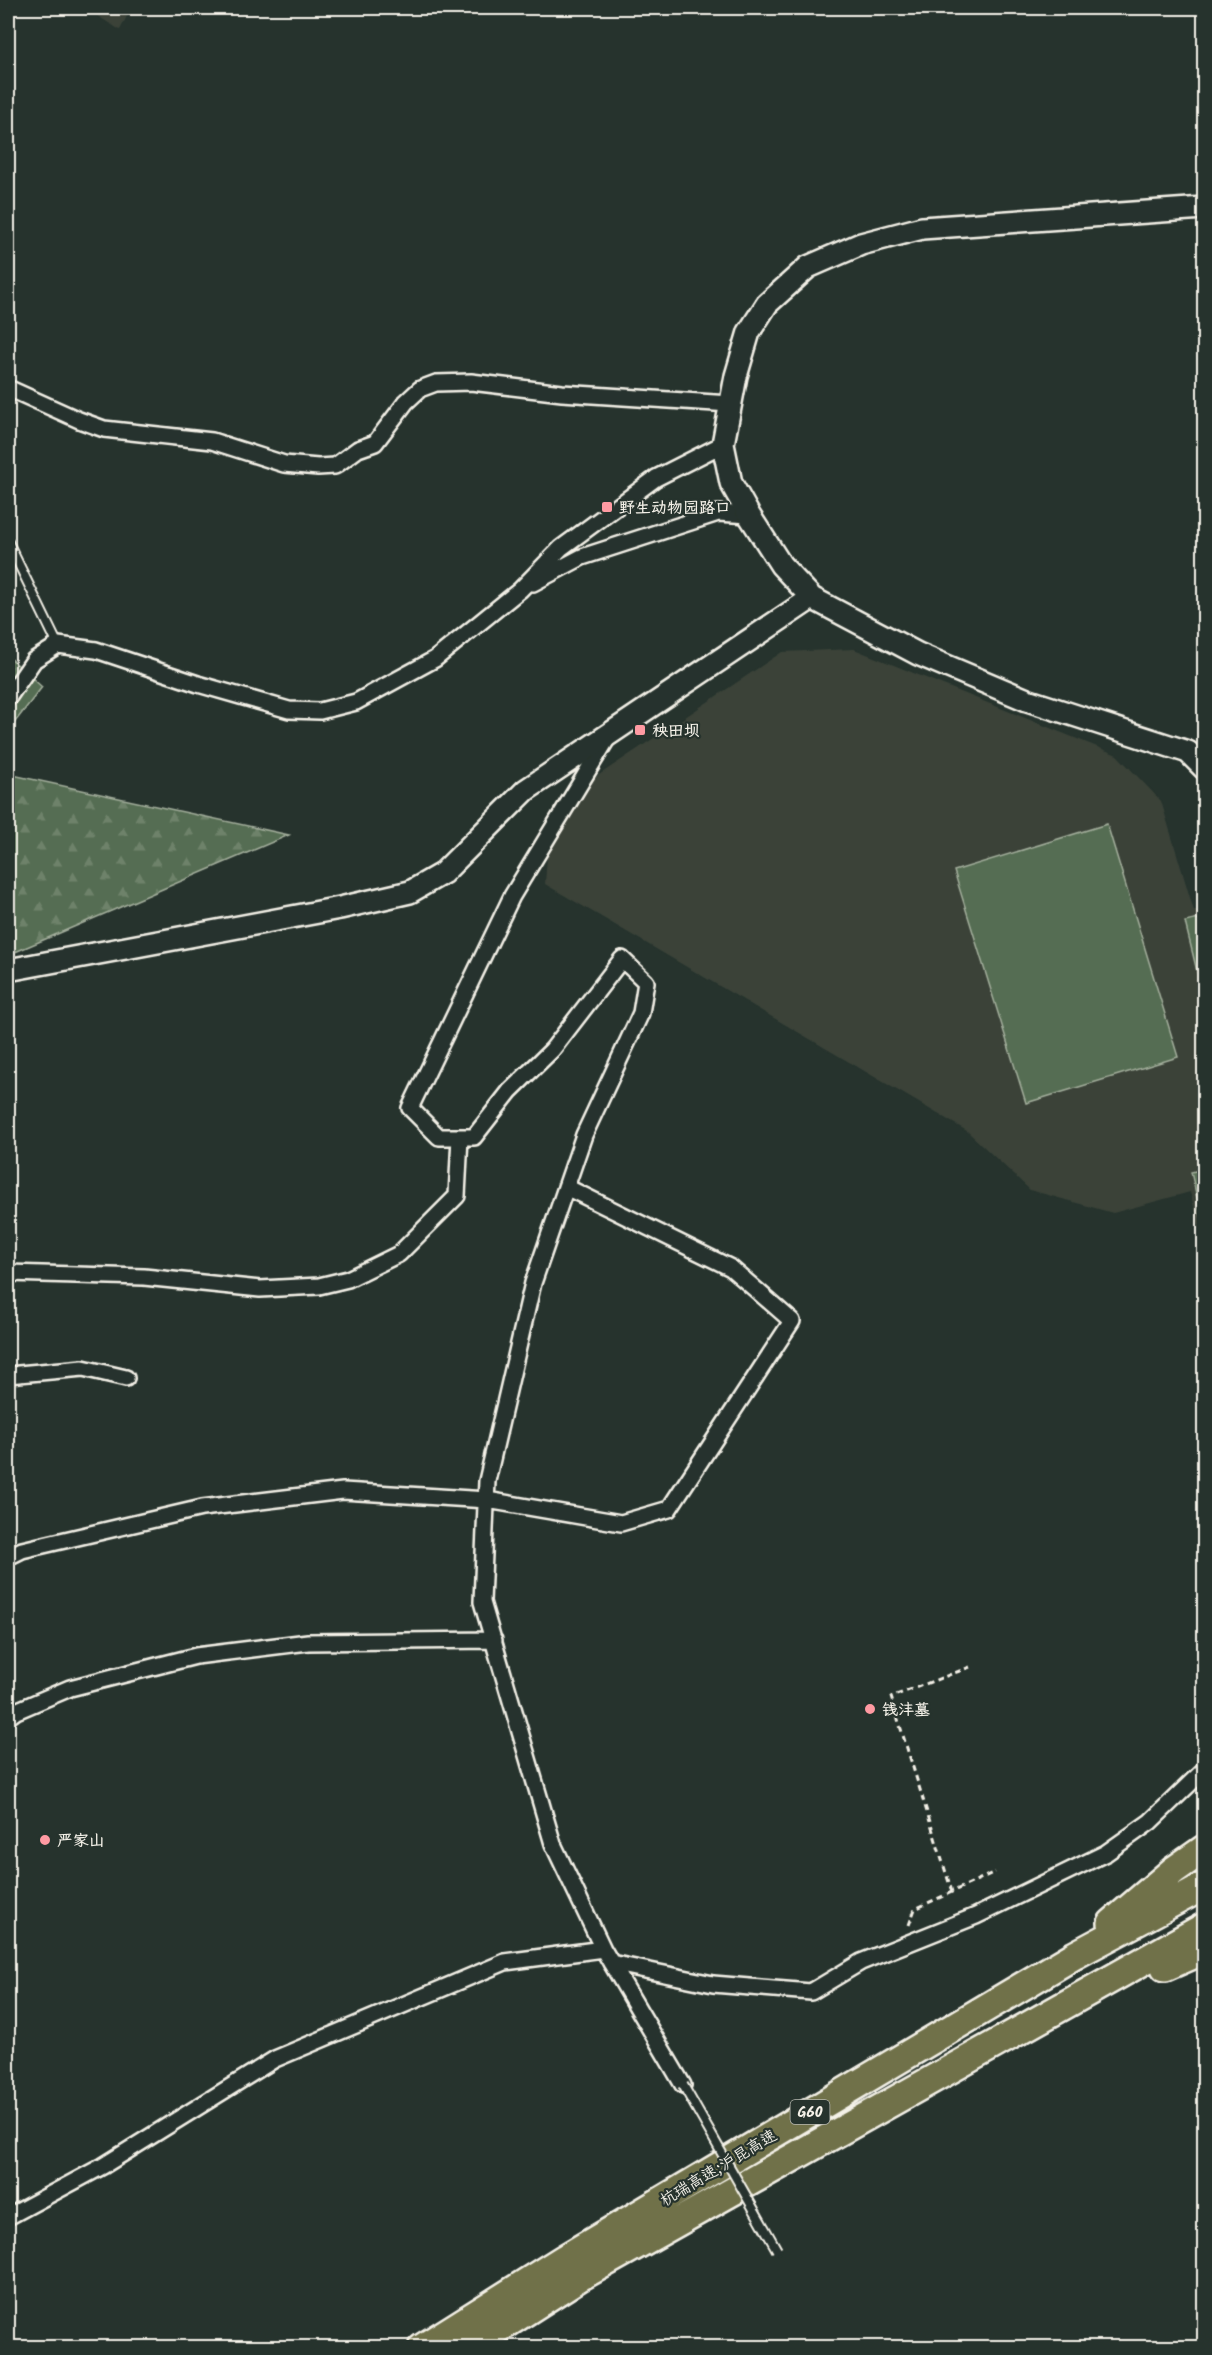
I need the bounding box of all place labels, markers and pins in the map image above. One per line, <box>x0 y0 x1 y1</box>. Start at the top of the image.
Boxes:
place label: 野生动物园路口 <box>619 496 731 521</box>
marker: 野生动物园路口 <box>600 500 614 514</box>
place label: 秧田坝 <box>652 719 700 744</box>
marker: 秧田坝 <box>633 723 647 737</box>
place label: 钱沣墓 <box>882 1698 930 1723</box>
marker: 钱沣墓 <box>863 1702 877 1716</box>
place label: 严家山 <box>57 1829 105 1854</box>
marker: 严家山 <box>38 1833 52 1847</box>

